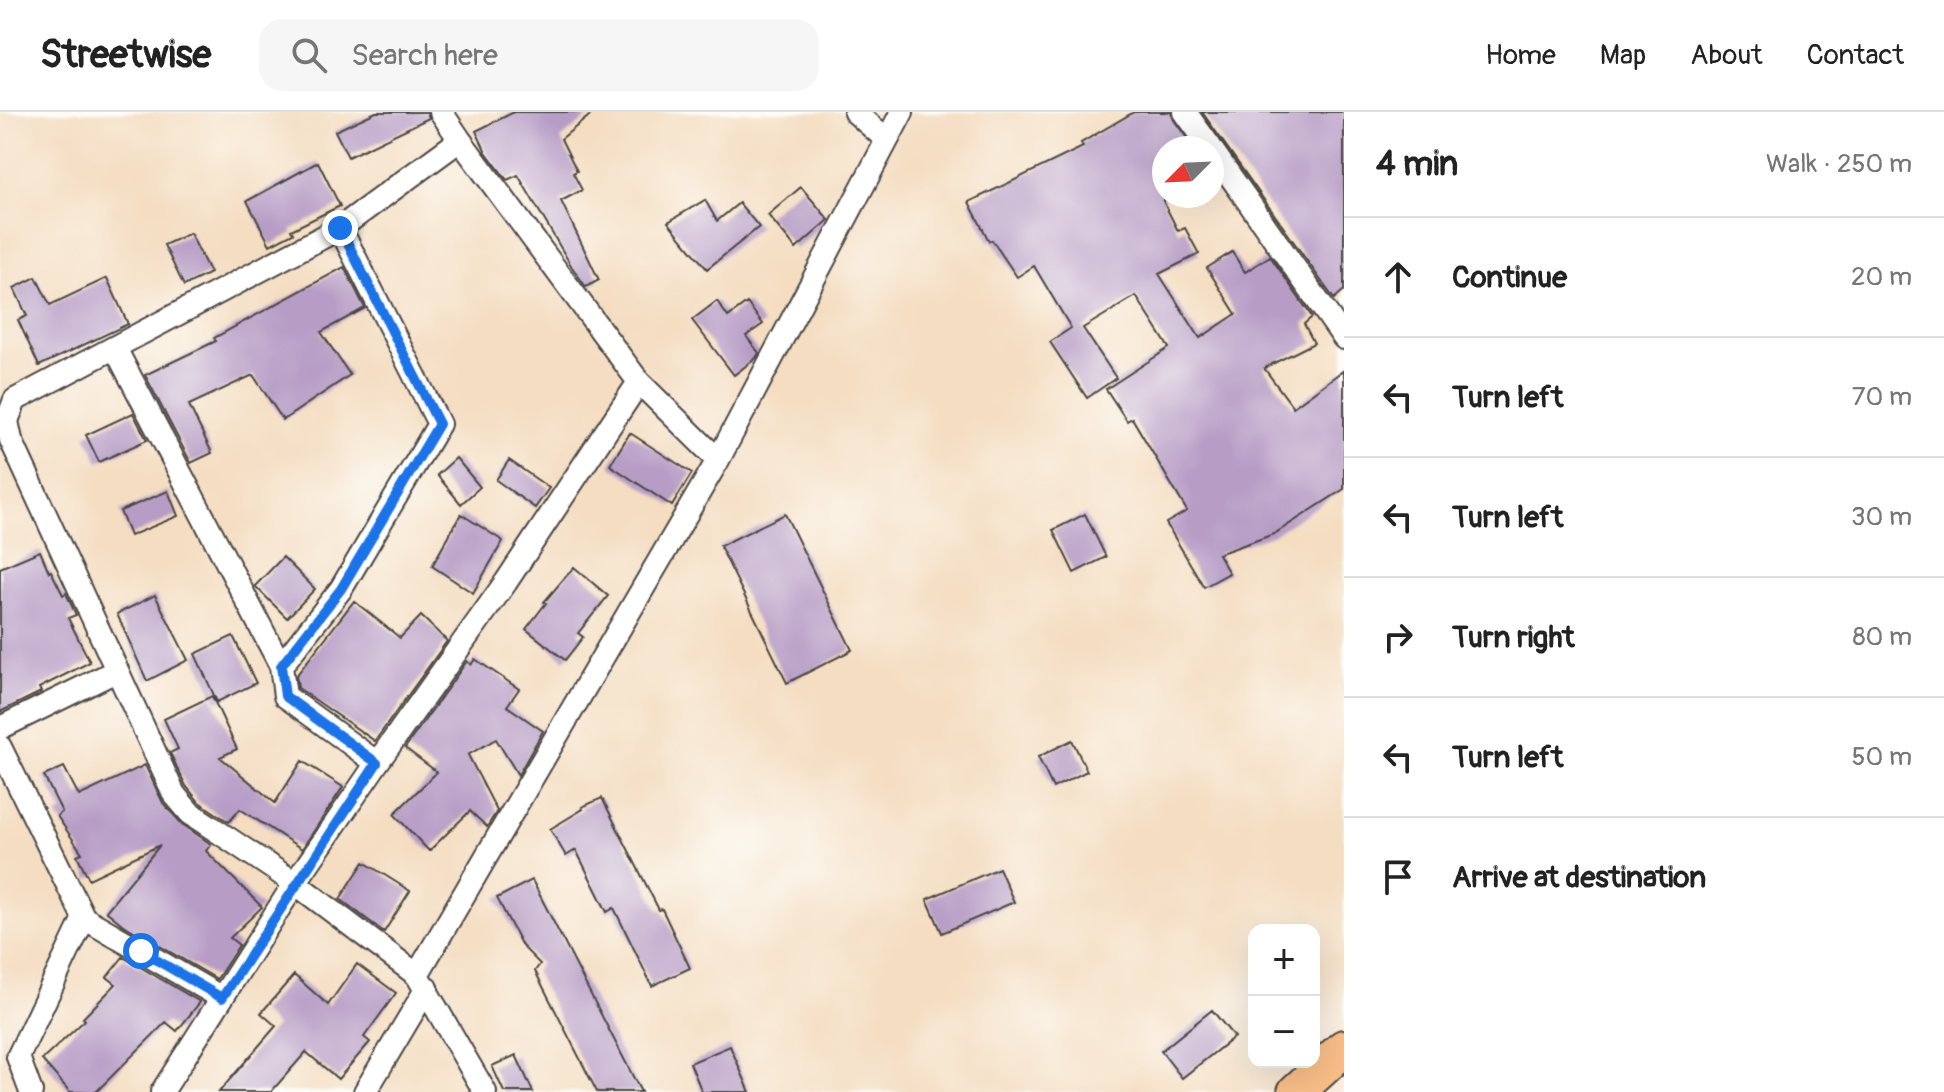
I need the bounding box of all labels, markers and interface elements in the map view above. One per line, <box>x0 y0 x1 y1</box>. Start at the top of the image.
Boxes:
search box <box>259 19 819 91</box>
text: Streetwise <box>40 31 211 79</box>
icon: search <box>287 33 331 77</box>
text: Search here <box>351 37 498 74</box>
text: Home <box>1485 38 1556 73</box>
text: Map <box>1600 38 1646 73</box>
text: About <box>1690 38 1763 73</box>
text: Contact <box>1807 38 1904 73</box>
north arrow <box>1152 136 1224 208</box>
text: 4 min <box>1376 143 1458 186</box>
text: Walk · 250 m <box>1766 148 1912 180</box>
route end <box>322 210 358 246</box>
icon: ahead <box>1376 255 1420 299</box>
text: Continue <box>1452 259 1567 296</box>
text: 20 m <box>1851 261 1912 293</box>
icon: left <box>1376 375 1420 419</box>
text: Turn left <box>1452 379 1563 416</box>
text: 70 m <box>1852 381 1912 413</box>
icon: left <box>1376 495 1420 539</box>
text: Turn left <box>1452 499 1563 536</box>
text: 30 m <box>1851 501 1912 533</box>
icon: right <box>1376 615 1420 659</box>
text: Turn right <box>1452 619 1575 656</box>
text: 80 m <box>1852 621 1912 653</box>
icon: left <box>1376 735 1420 779</box>
text: Turn left <box>1452 739 1563 776</box>
text: 50 m <box>1851 741 1912 773</box>
icon: arrive <box>1376 855 1420 899</box>
text: Arrive at destination <box>1452 859 1706 896</box>
map controls <box>1248 924 1320 1068</box>
button: + <box>1248 924 1320 996</box>
route start <box>123 933 159 969</box>
button: − <box>1248 996 1320 1068</box>

